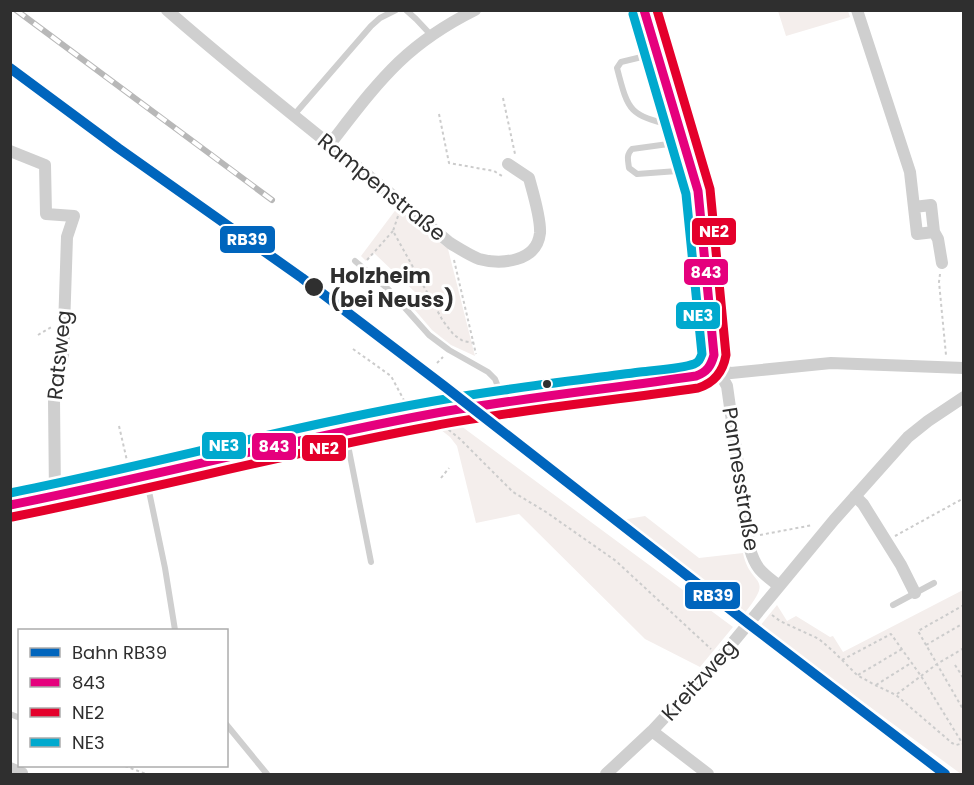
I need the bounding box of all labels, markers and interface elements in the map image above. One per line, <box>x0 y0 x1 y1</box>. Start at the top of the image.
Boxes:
street label: Rampenstraße <box>312 126 452 248</box>
line badge: NE2 <box>691 217 737 246</box>
text: NE2 <box>699 220 729 243</box>
line badge: RB39 <box>219 225 276 254</box>
text: RB39 <box>227 228 267 251</box>
line badge: 843 <box>683 258 729 286</box>
place label: Holzheim (bei Neuss) <box>330 261 454 314</box>
text: 843 <box>691 261 721 284</box>
marker: Holzheim (bei Neuss) <box>303 276 325 298</box>
line badge: NE3 <box>675 301 721 330</box>
text: NE3 <box>683 304 713 327</box>
street label: Ratsweg <box>40 309 78 401</box>
unlabelled marker <box>541 378 553 390</box>
street label: Pannesstraße <box>715 405 767 553</box>
line badge: NE3 <box>201 431 247 460</box>
line badge: 843 <box>251 432 297 461</box>
text: NE3 <box>209 434 239 457</box>
line badge: NE2 <box>301 434 347 462</box>
text: 843 <box>259 435 289 458</box>
text: NE2 <box>309 437 339 460</box>
line badge: RB39 <box>684 581 741 610</box>
text: RB39 <box>693 584 733 607</box>
legend <box>18 629 228 767</box>
street label: Kreitzweg <box>655 633 743 727</box>
text: Bahn RB39 <box>72 640 167 665</box>
text: 843 <box>72 670 105 695</box>
text: NE2 <box>72 700 104 725</box>
text: NE3 <box>72 730 105 755</box>

